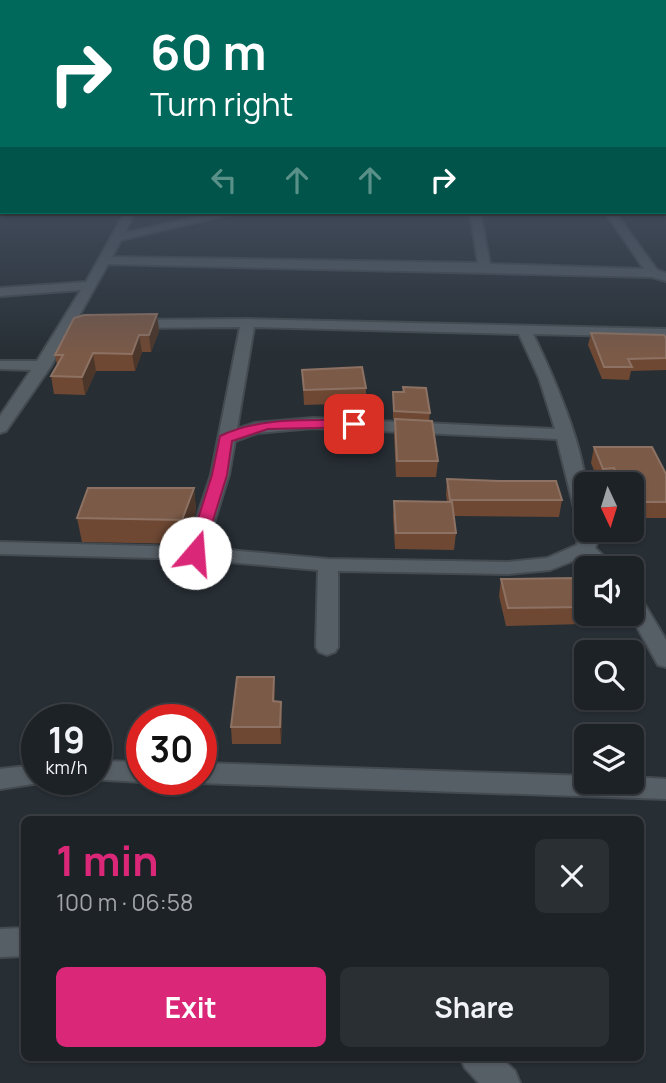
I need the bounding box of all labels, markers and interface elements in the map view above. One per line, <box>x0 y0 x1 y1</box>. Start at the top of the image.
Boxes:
text: 60 m <box>150 18 267 85</box>
icon: right <box>35 28 126 119</box>
text: Turn right <box>150 82 293 126</box>
icon: left <box>205 161 243 199</box>
icon: ahead <box>278 161 316 199</box>
icon: ahead <box>351 161 389 199</box>
icon: right <box>424 161 462 199</box>
pin <box>324 394 384 454</box>
icon: arrive <box>335 405 373 443</box>
north arrow <box>574 472 644 542</box>
map controls <box>574 472 644 794</box>
position arrow <box>158 516 232 590</box>
button: sound <box>574 556 644 626</box>
button: search <box>574 640 644 710</box>
speed limit sign: 30 <box>126 704 217 795</box>
text: 19 <box>48 716 85 764</box>
button: layers <box>574 724 644 794</box>
text: km/h <box>46 755 87 779</box>
text: 1 min <box>56 831 159 889</box>
button: close <box>535 839 609 913</box>
text: 100 m · 06:58 <box>56 886 193 918</box>
button: Exit <box>56 967 326 1047</box>
button: Share <box>340 967 609 1047</box>

